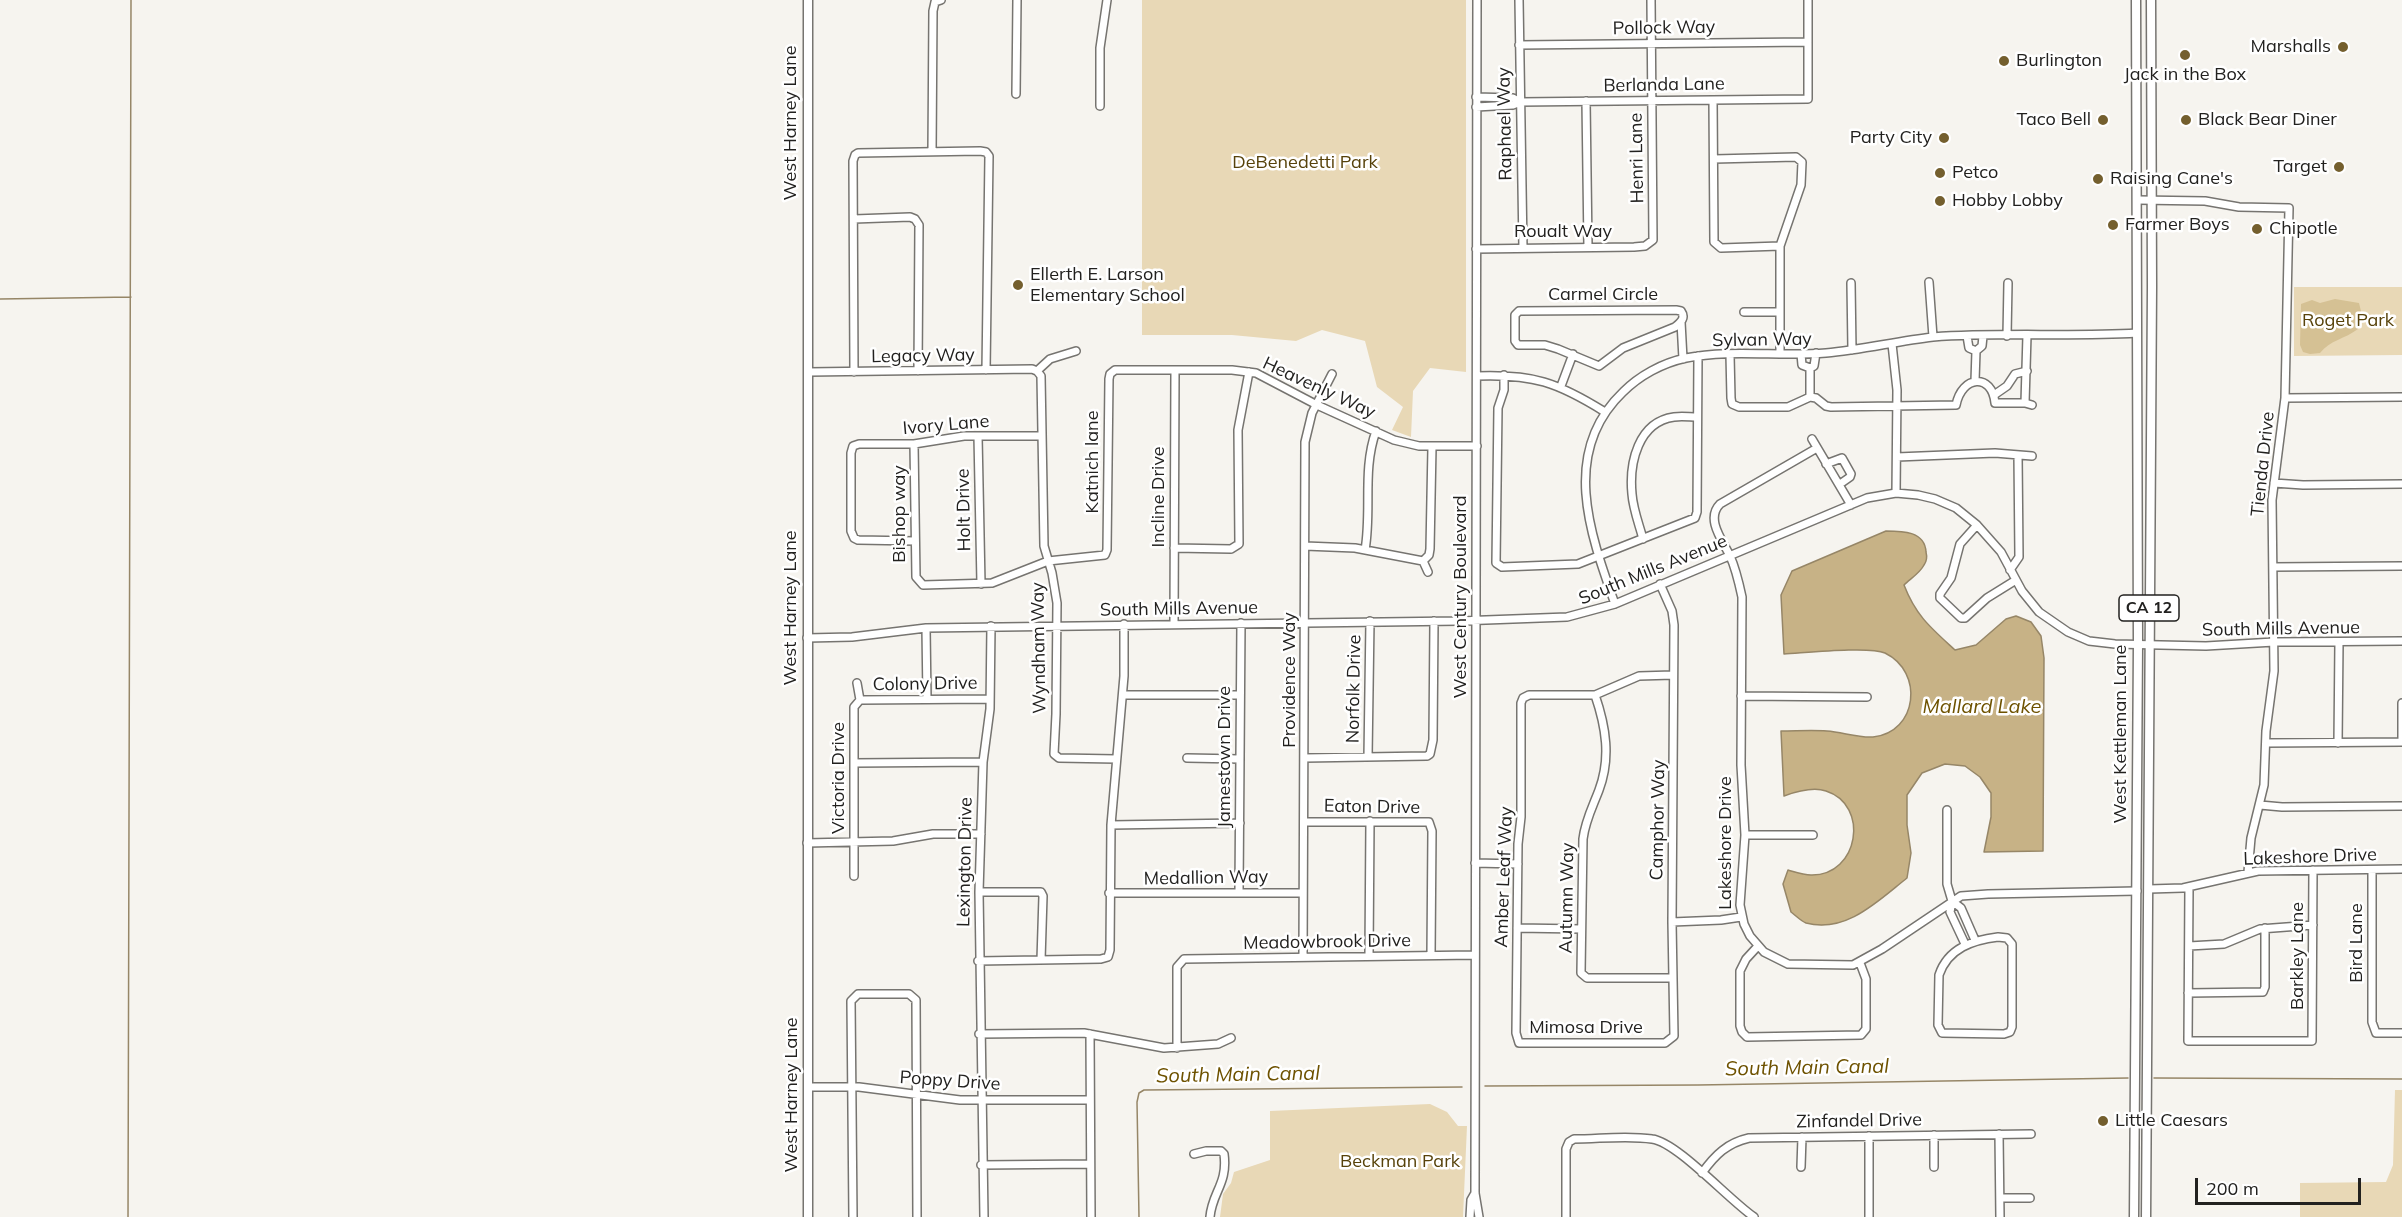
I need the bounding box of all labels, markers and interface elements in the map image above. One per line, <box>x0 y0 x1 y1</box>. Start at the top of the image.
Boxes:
street label: Pollock Way <box>1613 16 1715 40</box>
place label: Marshalls <box>2251 36 2331 58</box>
marker: Marshalls <box>2336 40 2350 54</box>
street label: West Harney Lane <box>780 45 802 201</box>
marker: Jack in the Box <box>2178 48 2192 62</box>
place label: Burlington <box>2016 50 2102 72</box>
marker: Burlington <box>1997 54 2011 68</box>
place label: Jack in the Box <box>2124 64 2246 86</box>
street label: Raphael Way <box>1493 67 1517 181</box>
street label: Berlanda Lane <box>1603 73 1725 97</box>
place label: Taco Bell <box>2016 109 2091 131</box>
place label: Black Bear Diner <box>2198 109 2337 131</box>
street label: Henri Lane <box>1625 113 1649 203</box>
marker: Taco Bell <box>2096 113 2110 127</box>
marker: Black Bear Diner <box>2179 113 2193 127</box>
place label: Party City <box>1850 127 1932 149</box>
marker: Party City <box>1937 131 1951 145</box>
park label: DeBenedetti Park <box>1232 152 1378 174</box>
place label: Target <box>2273 156 2327 178</box>
marker: Target <box>2332 160 2346 174</box>
place label: Petco <box>1952 162 1998 184</box>
marker: Petco <box>1933 166 1947 180</box>
place label: Raising Cane's <box>2110 168 2233 190</box>
marker: Raising Cane's <box>2091 172 2105 186</box>
place label: Hobby Lobby <box>1952 190 2063 212</box>
marker: Hobby Lobby <box>1933 194 1947 208</box>
place label: Farmer Boys <box>2125 214 2230 236</box>
marker: Farmer Boys <box>2106 218 2120 232</box>
place label: Chipotle <box>2269 218 2338 240</box>
street label: Roualt Way <box>1514 221 1612 243</box>
marker: Chipotle <box>2250 222 2264 236</box>
place label: Ellerth E. Larson Elementary School <box>1030 264 1185 306</box>
marker: Ellerth E. Larson Elementary School <box>1011 278 1025 292</box>
street label: Carmel Circle <box>1548 284 1658 306</box>
park label: Roget Park <box>2302 310 2394 332</box>
street label: Sylvan Way <box>1712 328 1812 352</box>
street label: Legacy Way <box>871 344 975 368</box>
street label: Heavenly Way <box>1259 352 1379 424</box>
street label: Ivory Lane <box>902 410 990 440</box>
street label: Katnich lane <box>1082 411 1104 513</box>
street label: Tienda Drive <box>2247 411 2279 517</box>
street label: Incline Drive <box>1148 446 1170 548</box>
street label: Bishop way <box>889 465 911 563</box>
street label: Holt Drive <box>952 468 976 552</box>
street label: West Century Boulevard <box>1450 496 1472 698</box>
street label: West Harney Lane <box>780 530 802 686</box>
street label: South Mills Avenue <box>1576 530 1730 610</box>
street label: Wyndham Way <box>1027 582 1051 714</box>
road number: CA 12 <box>2119 595 2179 621</box>
street label: South Mills Avenue <box>1100 597 1258 621</box>
street label: Providence Way <box>1279 612 1301 748</box>
street label: South Mills Avenue <box>2202 617 2360 641</box>
street label: Norfolk Drive <box>1342 635 1366 743</box>
street label: West Kettleman Lane <box>2110 645 2132 823</box>
street label: Colony Drive <box>872 672 978 696</box>
street label: Jamestown Drive <box>1214 686 1236 828</box>
water label: Mallard Lake <box>1923 695 2041 719</box>
street label: Victoria Drive <box>828 722 850 834</box>
street label: Camphor Way <box>1646 759 1670 881</box>
street label: Lakeshore Drive <box>1715 776 1737 910</box>
street label: Eaton Drive <box>1324 795 1420 819</box>
street label: Lexington Drive <box>953 797 977 927</box>
street label: Amber Leaf Way <box>1491 806 1517 948</box>
street label: Autumn Way <box>1555 843 1579 953</box>
street label: Lakeshore Drive <box>2243 844 2377 870</box>
street label: Medallion Way <box>1144 866 1268 890</box>
street label: Barkley Lane <box>2287 902 2309 1010</box>
street label: Bird Lane <box>2346 903 2368 983</box>
street label: Meadowbrook Drive <box>1243 930 1411 954</box>
street label: West Harney Lane <box>781 1017 803 1173</box>
street label: Mimosa Drive <box>1529 1017 1643 1039</box>
water label: South Main Canal <box>1725 1055 1889 1081</box>
water label: South Main Canal <box>1156 1062 1320 1088</box>
street label: Poppy Drive <box>899 1067 1001 1095</box>
street label: Zinfandel Drive <box>1796 1109 1922 1133</box>
place label: Little Caesars <box>2115 1110 2228 1132</box>
marker: Little Caesars <box>2096 1114 2110 1128</box>
park label: Beckman Park <box>1340 1151 1460 1173</box>
scale bar <box>2198 1166 2364 1204</box>
text: 200 m <box>2206 1177 2259 1200</box>

